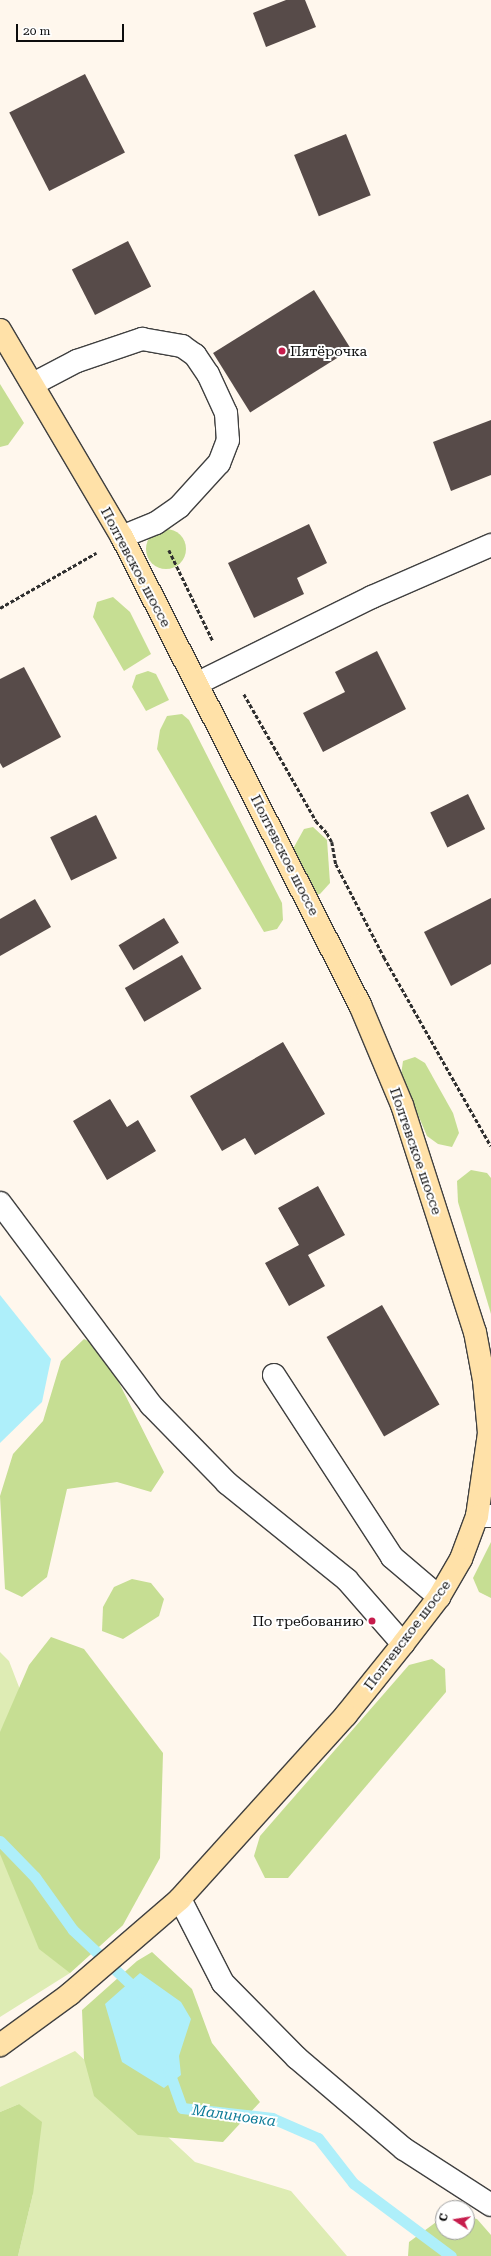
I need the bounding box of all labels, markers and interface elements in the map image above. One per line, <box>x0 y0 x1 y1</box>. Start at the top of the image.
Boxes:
scale bar <box>18 16 126 42</box>
text: 20 m <box>23 24 50 38</box>
place label: Пятёрочка <box>290 343 367 359</box>
marker: Пятёрочка <box>277 346 287 356</box>
street label: Полтевское шоссе <box>97 504 175 630</box>
street label: Полтевское шоссе <box>247 792 323 918</box>
street label: Полтевское шоссе <box>386 1085 446 1217</box>
street label: Полтевское шоссе <box>360 1577 454 1693</box>
place label: По требованию <box>252 1613 364 1629</box>
marker: По требованию <box>367 1616 377 1626</box>
water label: Малиновка <box>191 2101 277 2131</box>
north arrow <box>435 2200 475 2240</box>
text: С <box>437 2212 451 2223</box>

